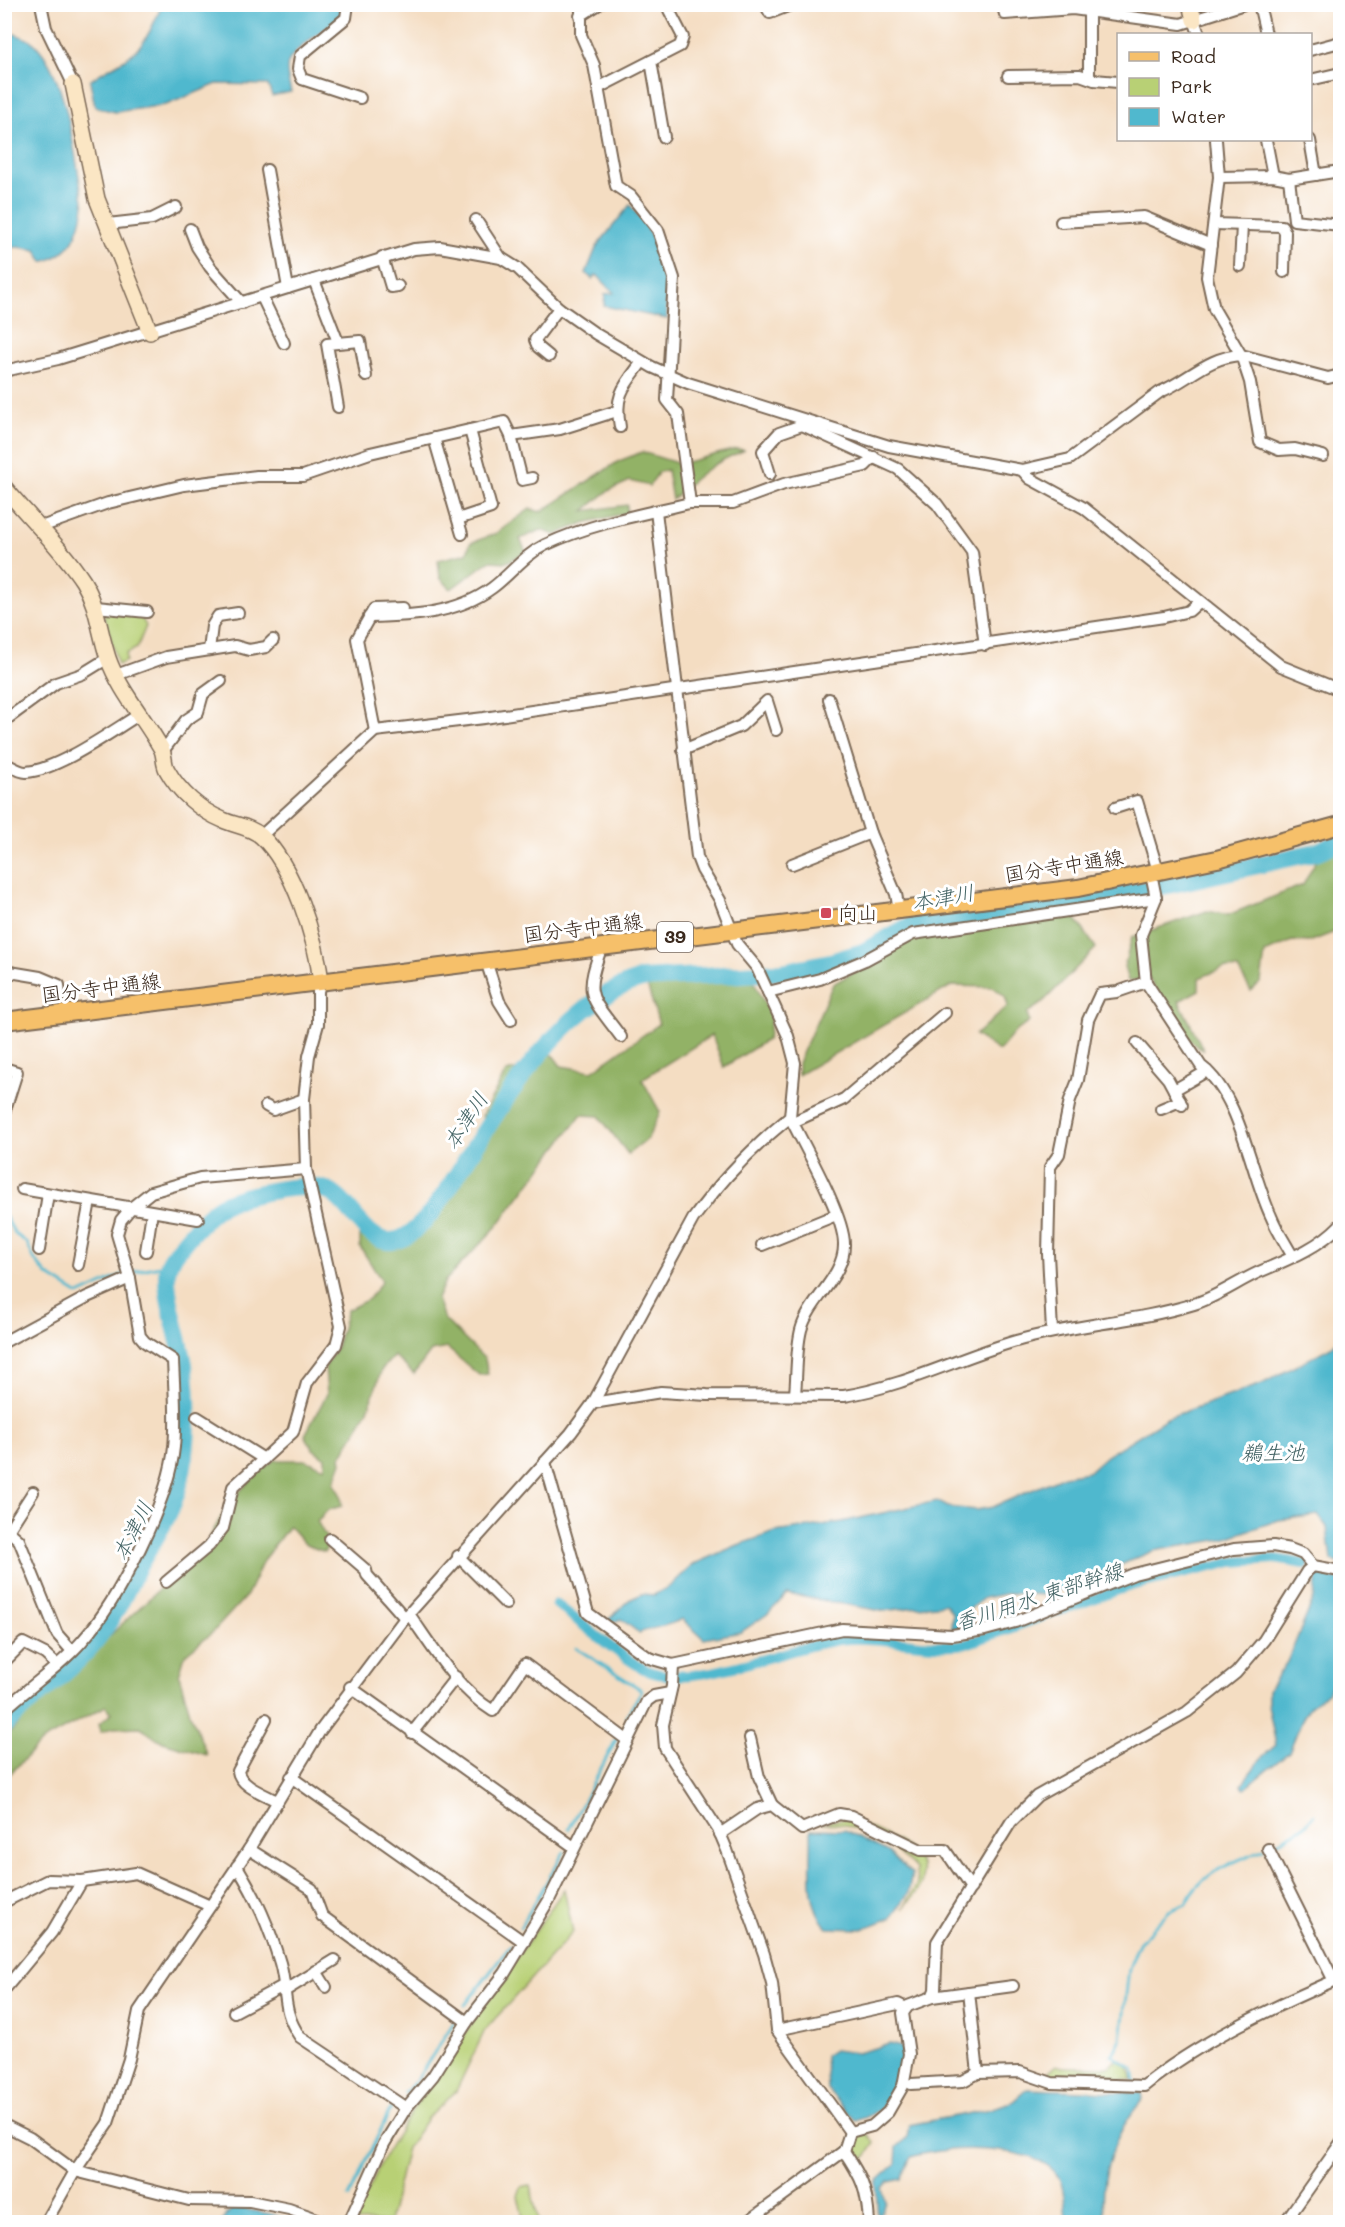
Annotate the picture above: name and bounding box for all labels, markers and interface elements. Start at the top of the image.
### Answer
legend [1117,33,1312,141]
text: Road [1171,44,1216,68]
text: Park [1171,74,1212,98]
text: Water [1171,104,1226,128]
street label: 国分寺中通線 [1003,843,1125,887]
water label: 本津川 [909,878,976,915]
place label: 向山 [838,899,878,925]
marker: 向山 [819,906,833,920]
street label: 国分寺中通線 [522,907,644,947]
road number: 39 [657,922,693,952]
street label: 国分寺中通線 [40,967,162,1007]
water label: 本津川 [436,1086,493,1154]
water label: 鵜生池 [1242,1438,1305,1465]
water label: 本津川 [105,1496,158,1565]
water label: 香川用水 東部幹線 [951,1555,1127,1635]

